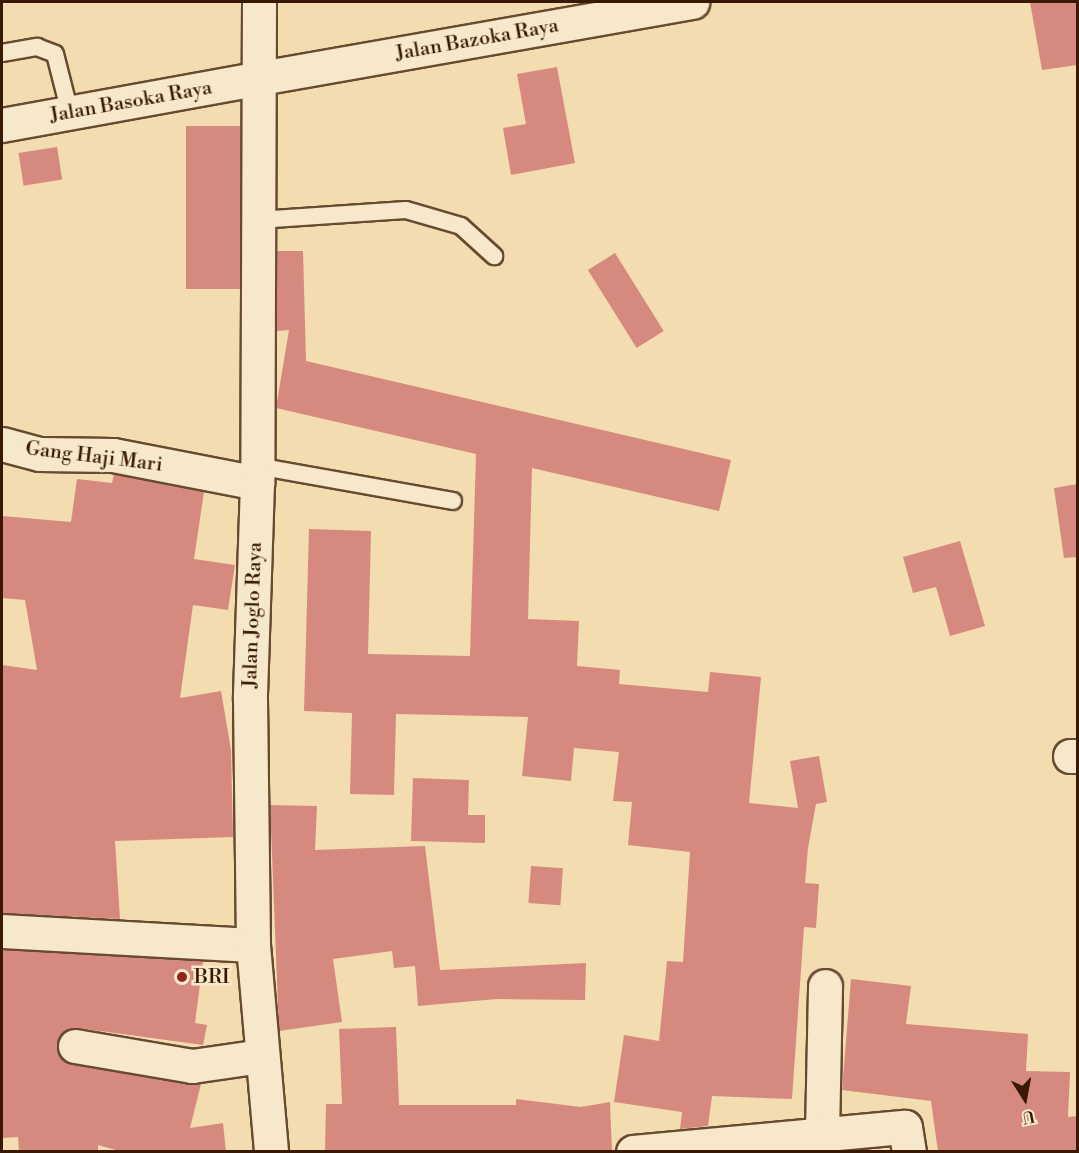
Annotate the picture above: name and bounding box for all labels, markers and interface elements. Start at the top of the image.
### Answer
street label: Jalan Bazoka Raya [394,14,560,66]
street label: Jalan Basoka Raya [48,76,214,128]
street label: Gang Haji Mari [24,437,164,477]
street label: Jalan Joglo Raya [238,542,268,688]
place label: BRI [194,965,229,989]
marker: BRI [175,970,189,984]
north arrow [995,1069,1055,1129]
text: U [1020,1106,1036,1128]

